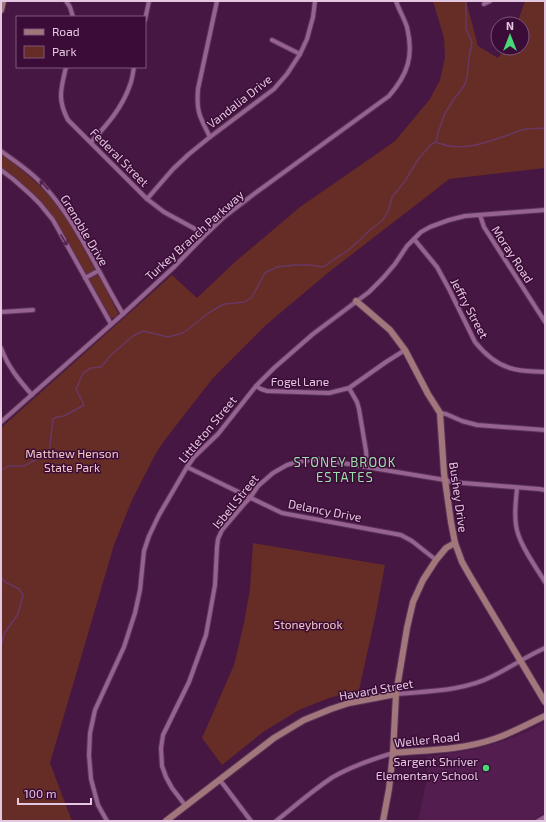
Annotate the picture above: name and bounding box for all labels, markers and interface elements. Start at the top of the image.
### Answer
legend [16,16,146,68]
north arrow [490,16,530,56]
text: N [506,19,514,32]
text: Road [52,24,80,38]
text: Park [52,44,77,58]
street label: Vandalia Drive [204,71,274,131]
street label: Federal Street [88,125,152,189]
one-way arrow [39,180,48,191]
street label: Turkey Branch Parkway [142,187,246,283]
street label: Grenoble Drive [58,192,112,268]
street label: Moray Road [489,223,537,285]
one-way arrow [60,234,68,246]
street label: Jeffry Street [448,276,492,341]
street label: Fogel Lane [271,374,329,388]
street label: Littleton Street [175,393,239,465]
park label: Matthew Henson State Park [25,446,119,474]
district label: STONEY BROOK ESTATES [294,454,396,485]
street label: Bushey Drive [447,461,471,533]
street label: Isbell Street [209,471,261,531]
street label: Delancy Drive [287,496,363,524]
park label: Stoneybrook [273,617,343,631]
street label: Havard Street [338,676,415,702]
street label: Weller Road [393,729,461,749]
place label: Sargent Shriver Elementary School [376,754,478,782]
marker: Sargent Shriver Elementary School [481,763,491,773]
scale bar [18,780,91,806]
text: 100 m [24,786,56,800]

